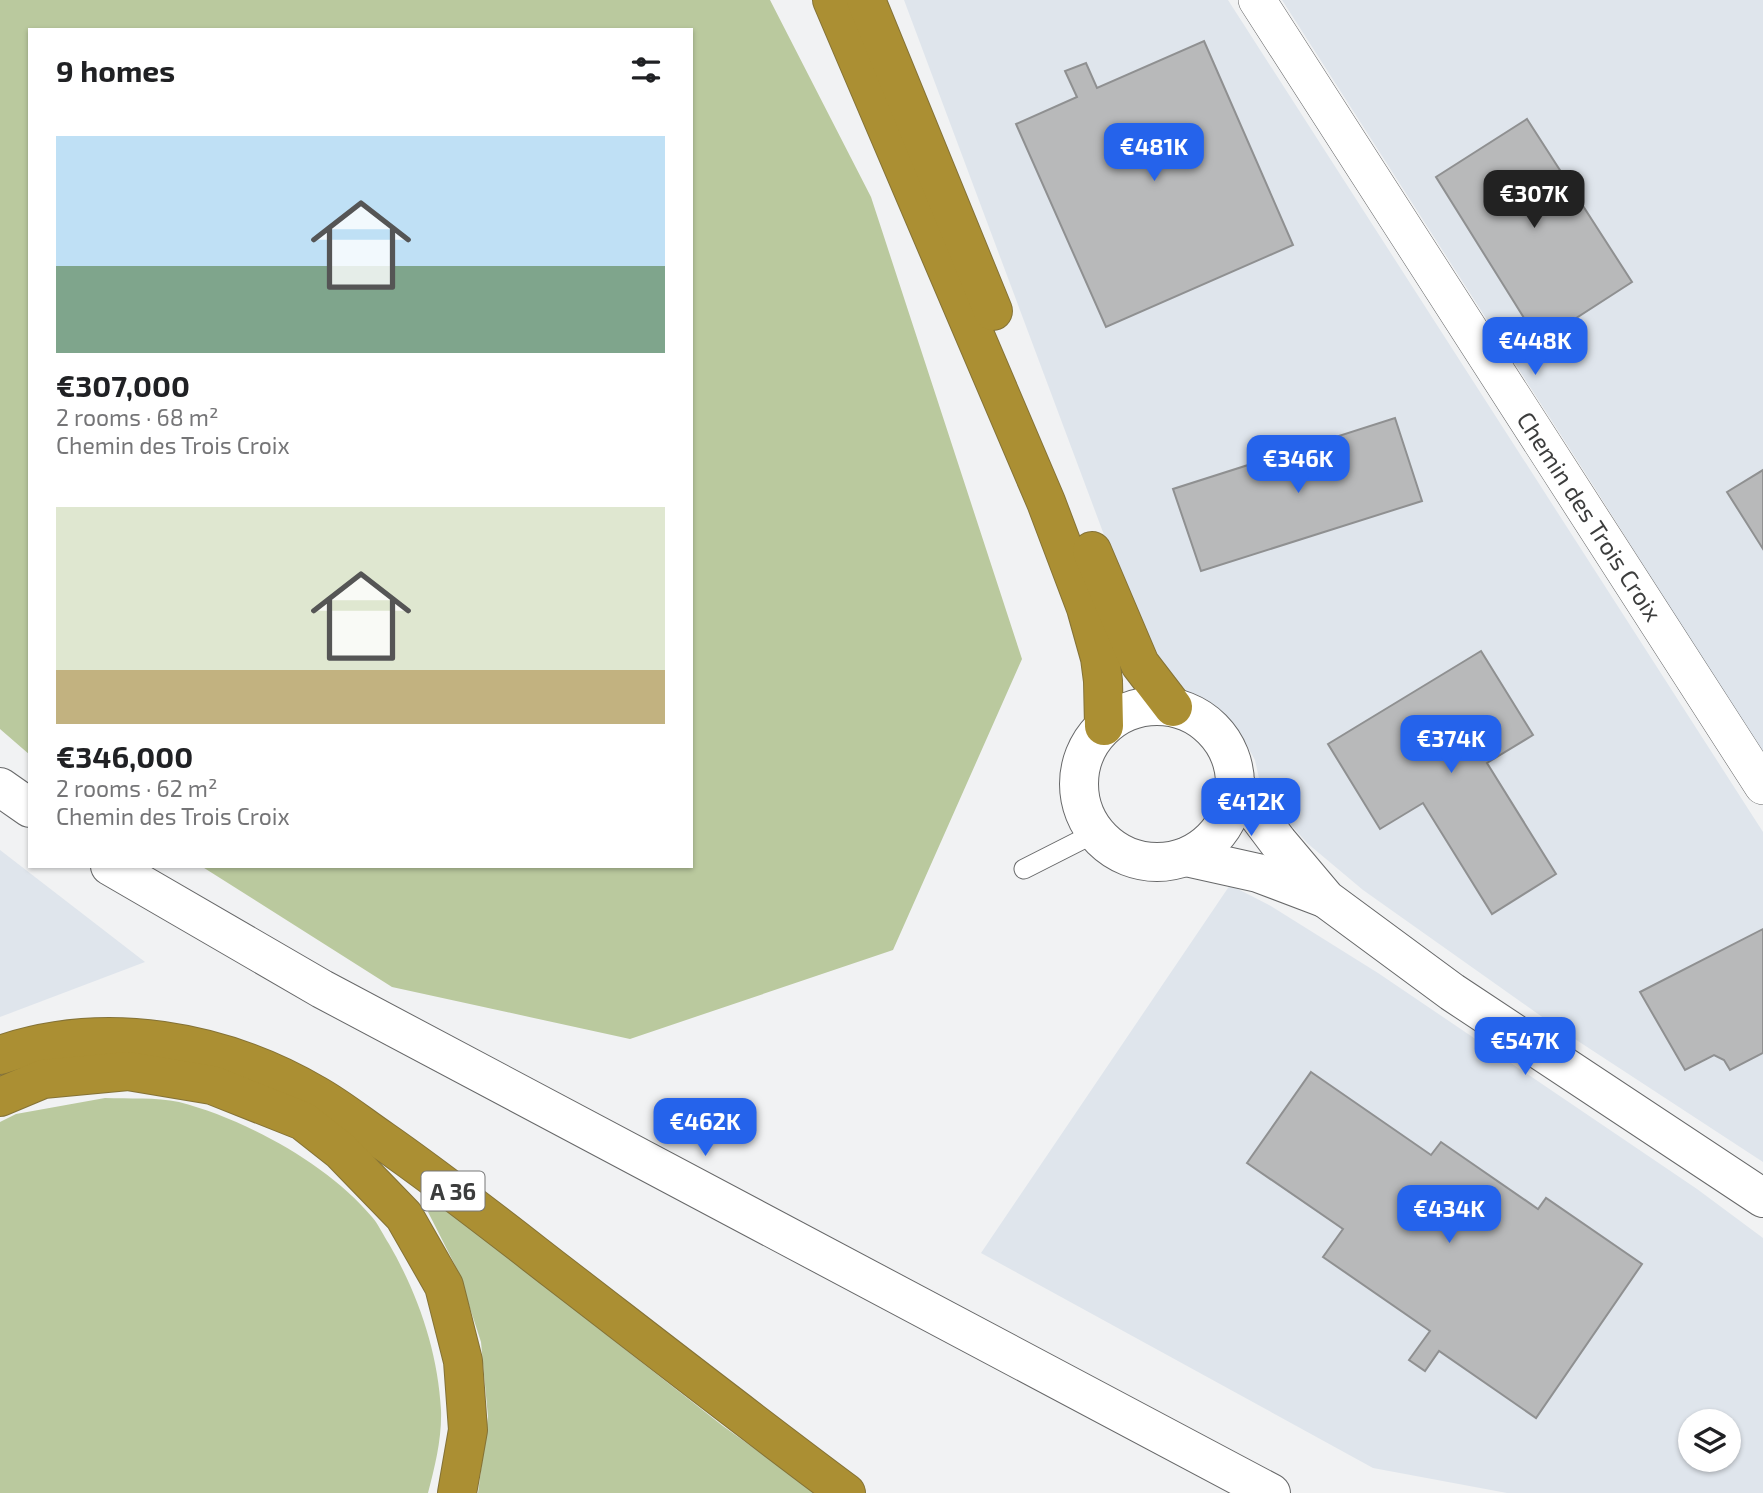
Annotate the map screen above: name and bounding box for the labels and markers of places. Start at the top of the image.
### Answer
pin: €481K [1105,124,1203,183]
pin: €307K [1485,170,1583,230]
pin: €448K [1486,318,1584,377]
pin: €346K [1249,435,1347,495]
pin: €374K [1402,716,1500,775]
pin: €412K [1202,778,1300,838]
pin: €547K [1476,1018,1574,1077]
pin: €462K [656,1098,754,1158]
pin: €434K [1400,1186,1498,1245]

